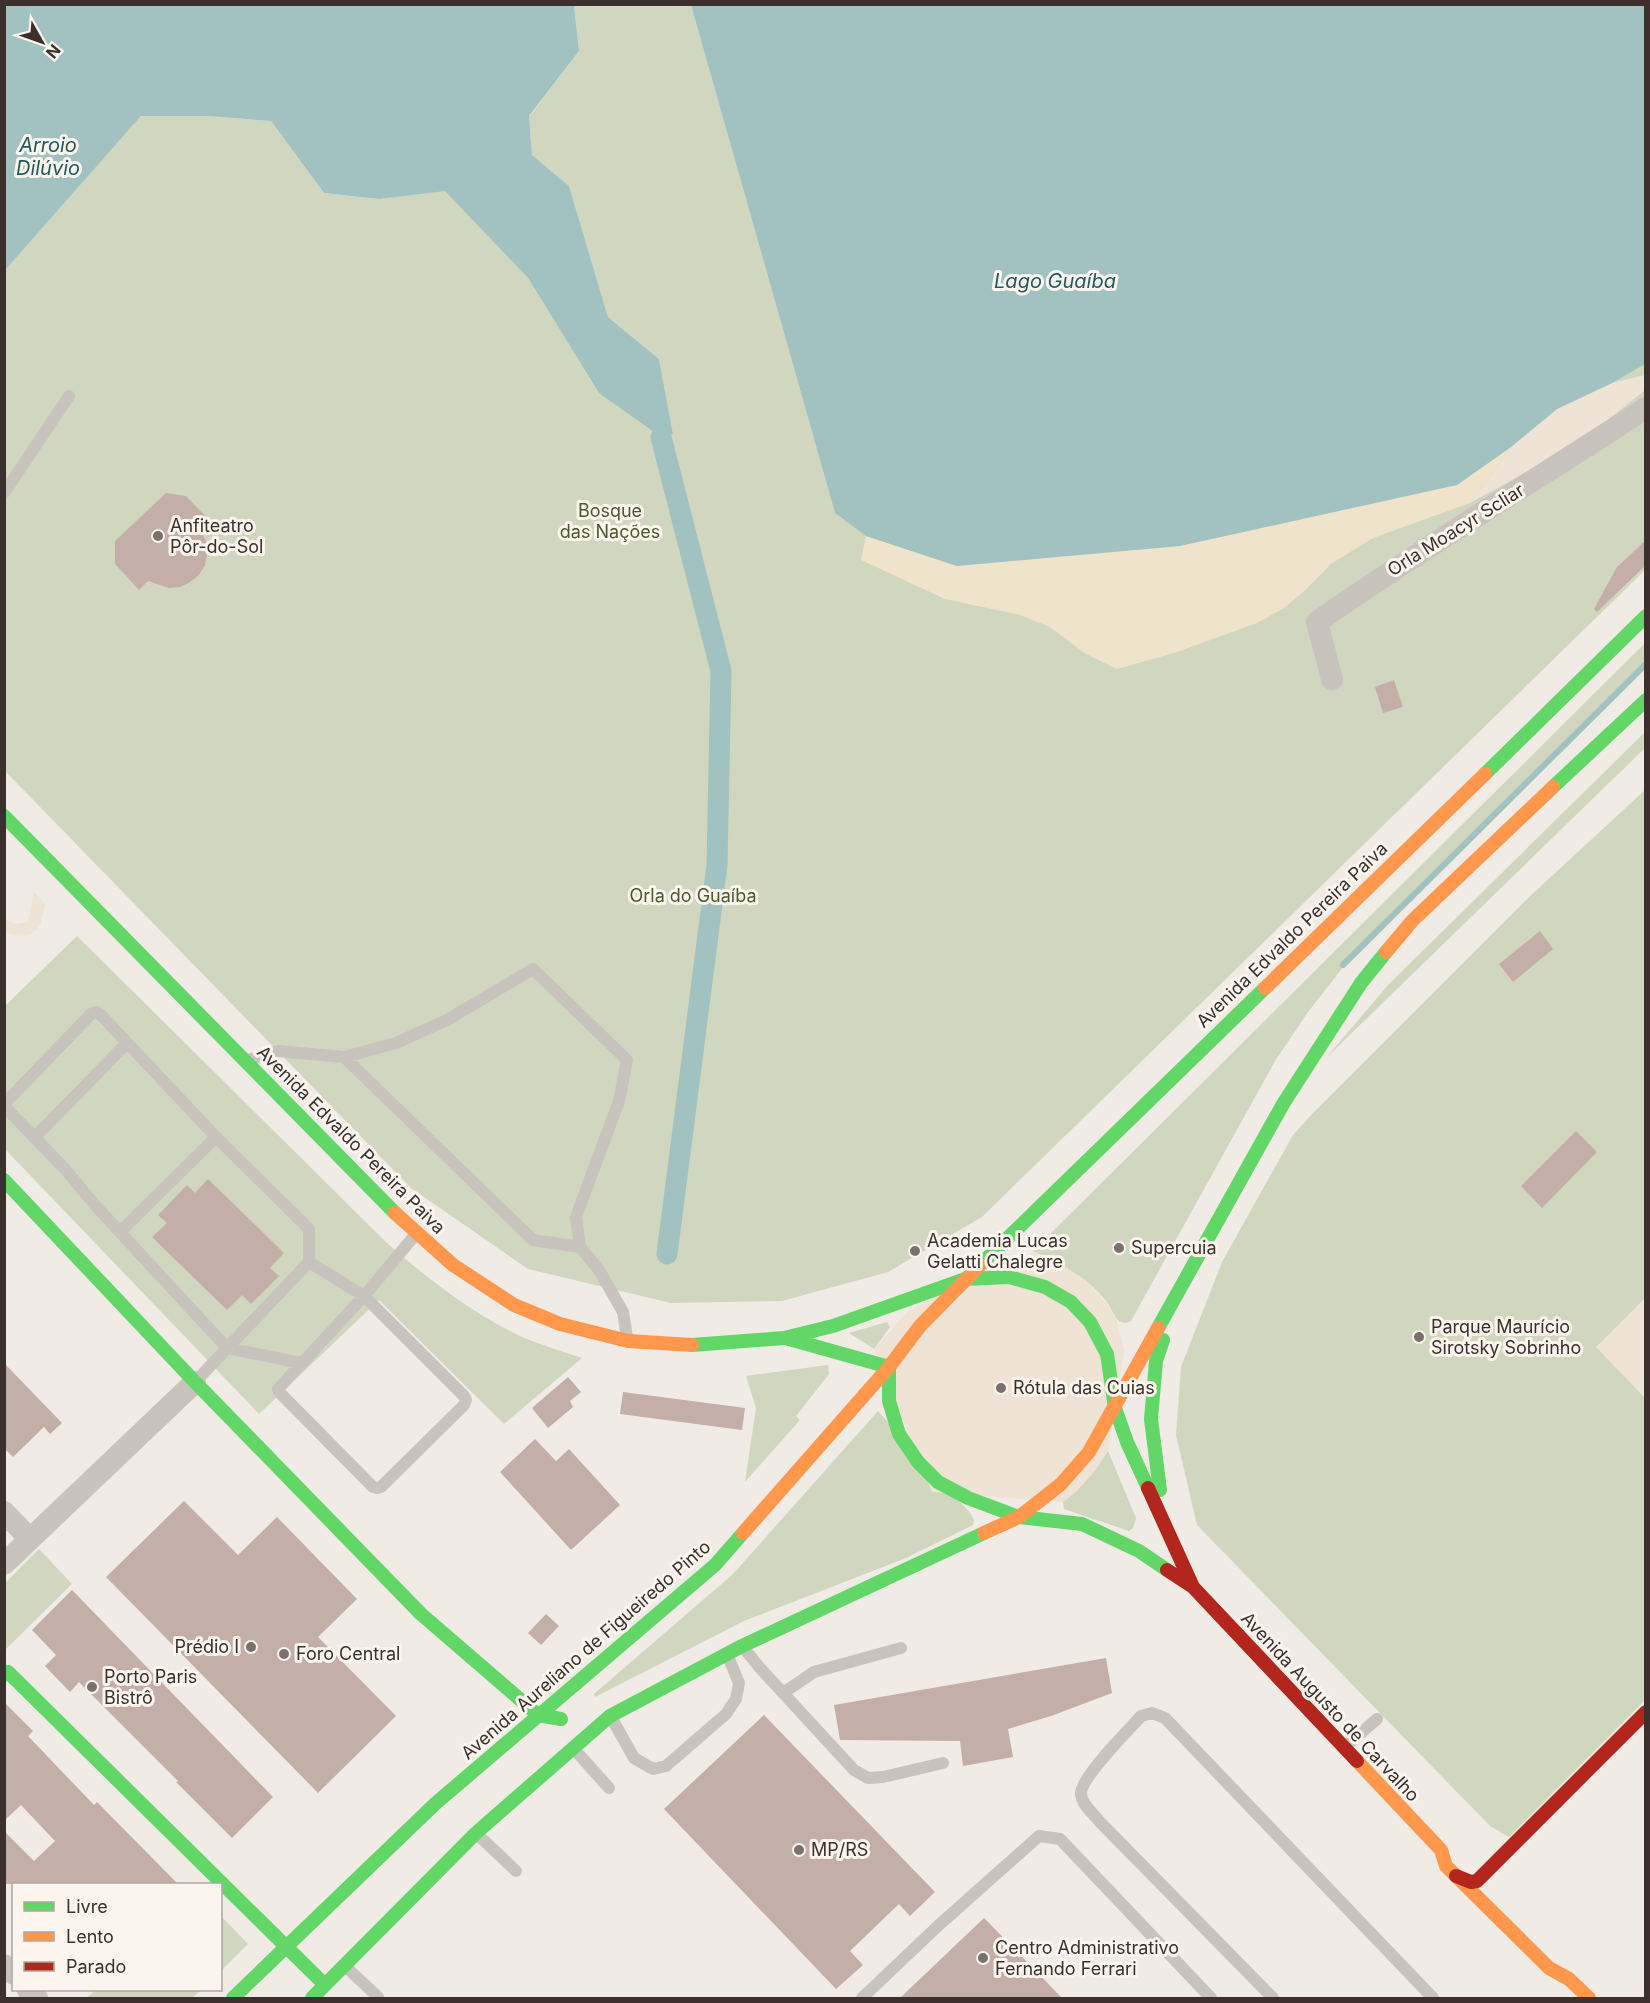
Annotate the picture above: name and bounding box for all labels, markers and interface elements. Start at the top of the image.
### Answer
north arrow [12,12,72,72]
text: N [42,41,65,63]
water label: Arroio Dilúvio [16,133,80,180]
water label: Lago Guaíba [994,269,1116,293]
street label: Orla Moacyr Scliar [1384,479,1528,580]
park label: Bosque das Nações [560,500,660,542]
place label: Anfiteatro Pôr-do-Sol [170,515,263,557]
marker: Anfiteatro Pôr-do-Sol [151,529,165,543]
street label: Avenida Edvaldo Pereira Paiva [1192,838,1391,1032]
park label: Orla do Guaíba [629,885,757,906]
street label: Avenida Edvaldo Pereira Paiva [253,1041,450,1238]
place label: Academia Lucas Gelatti Chalegre [927,1230,1068,1272]
place label: Supercuia [1131,1237,1217,1258]
marker: Supercuia [1112,1241,1126,1255]
marker: Academia Lucas Gelatti Chalegre [908,1244,922,1258]
place label: Parque Maurício Sirotsky Sobrinho [1431,1316,1581,1358]
marker: Parque Maurício Sirotsky Sobrinho [1412,1330,1426,1344]
place label: Rótula das Cuias [1013,1377,1155,1398]
marker: Rótula das Cuias [994,1381,1008,1395]
street label: Avenida Aureliano de Figueiredo Pinto [457,1536,714,1763]
street label: Avenida Augusto de Carvalho [1237,1608,1424,1806]
place label: Prédio I [174,1636,239,1657]
marker: Prédio I [244,1640,258,1654]
place label: Foro Central [296,1643,400,1664]
marker: Foro Central [277,1647,291,1661]
place label: Porto Paris Bistrô [104,1666,197,1708]
marker: Porto Paris Bistrô [85,1680,99,1694]
place label: MP/RS [811,1839,868,1860]
marker: MP/RS [792,1843,806,1857]
legend [12,1883,222,1991]
text: Livre [66,1896,108,1917]
text: Lento [66,1926,114,1947]
place label: Centro Administrativo Fernando Ferrari [995,1937,1179,1979]
marker: Centro Administrativo Fernando Ferrari [976,1951,990,1965]
text: Parado [66,1956,126,1977]

